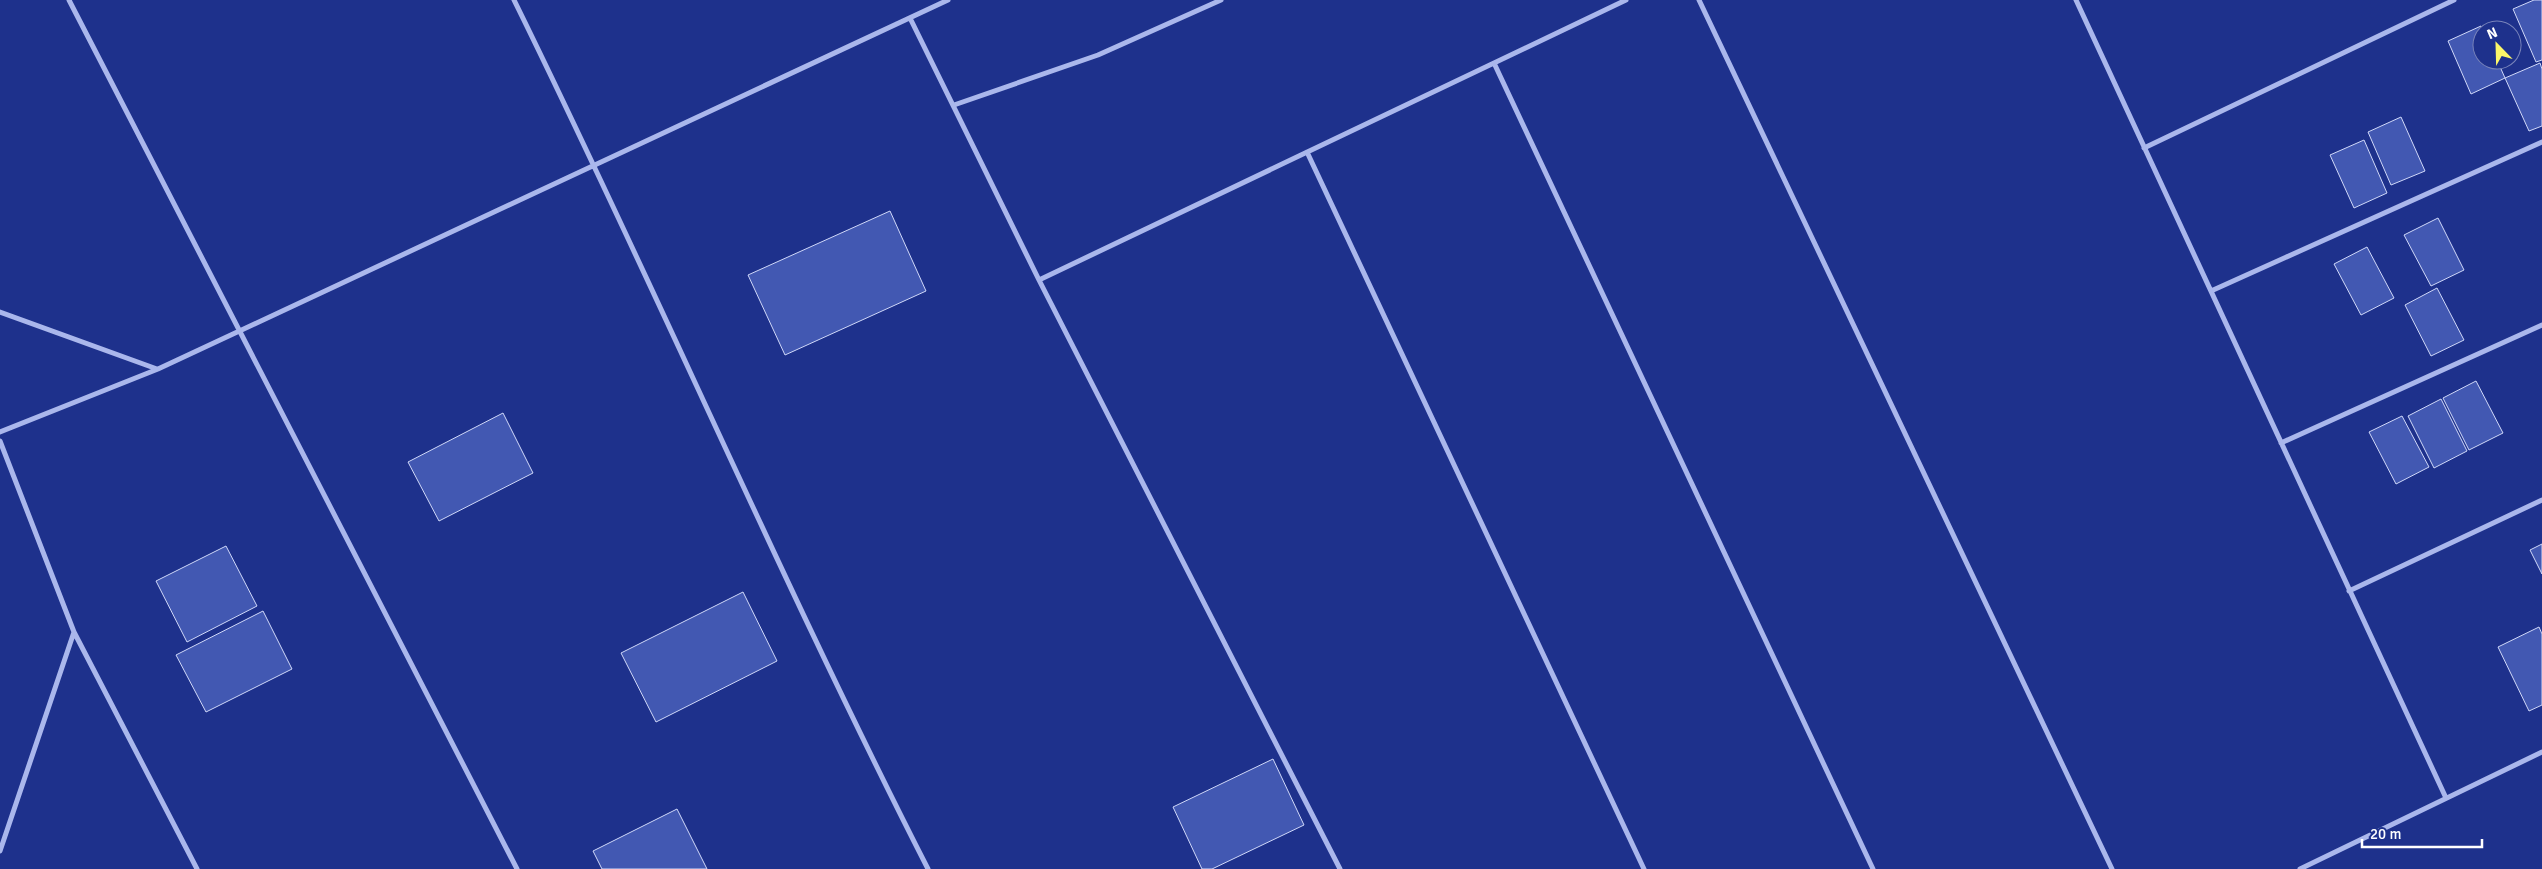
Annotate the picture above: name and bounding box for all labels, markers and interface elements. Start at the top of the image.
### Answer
north arrow [2472,20,2522,70]
text: N [2484,24,2500,43]
scale bar [2362,816,2482,848]
text: 20 m [2370,825,2401,843]

